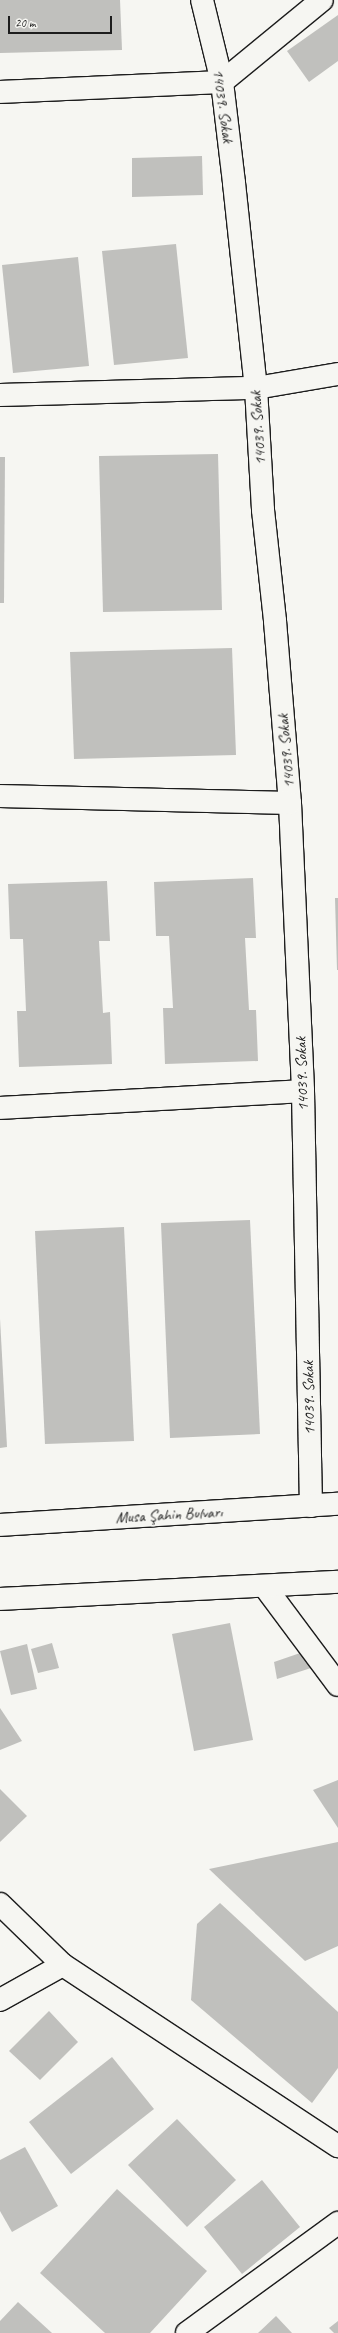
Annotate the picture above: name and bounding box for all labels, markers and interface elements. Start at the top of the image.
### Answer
scale bar [10,8,114,34]
text: 20 m [15,15,35,31]
street label: 14039. Sokak [208,68,238,144]
street label: 14039. Sokak [246,390,270,466]
street label: 14039. Sokak [273,713,299,789]
street label: 14039. Sokak [291,1036,313,1112]
street label: 14039. Sokak [299,1361,319,1435]
street label: Musa Şahin Bulvarı [115,1503,223,1527]

